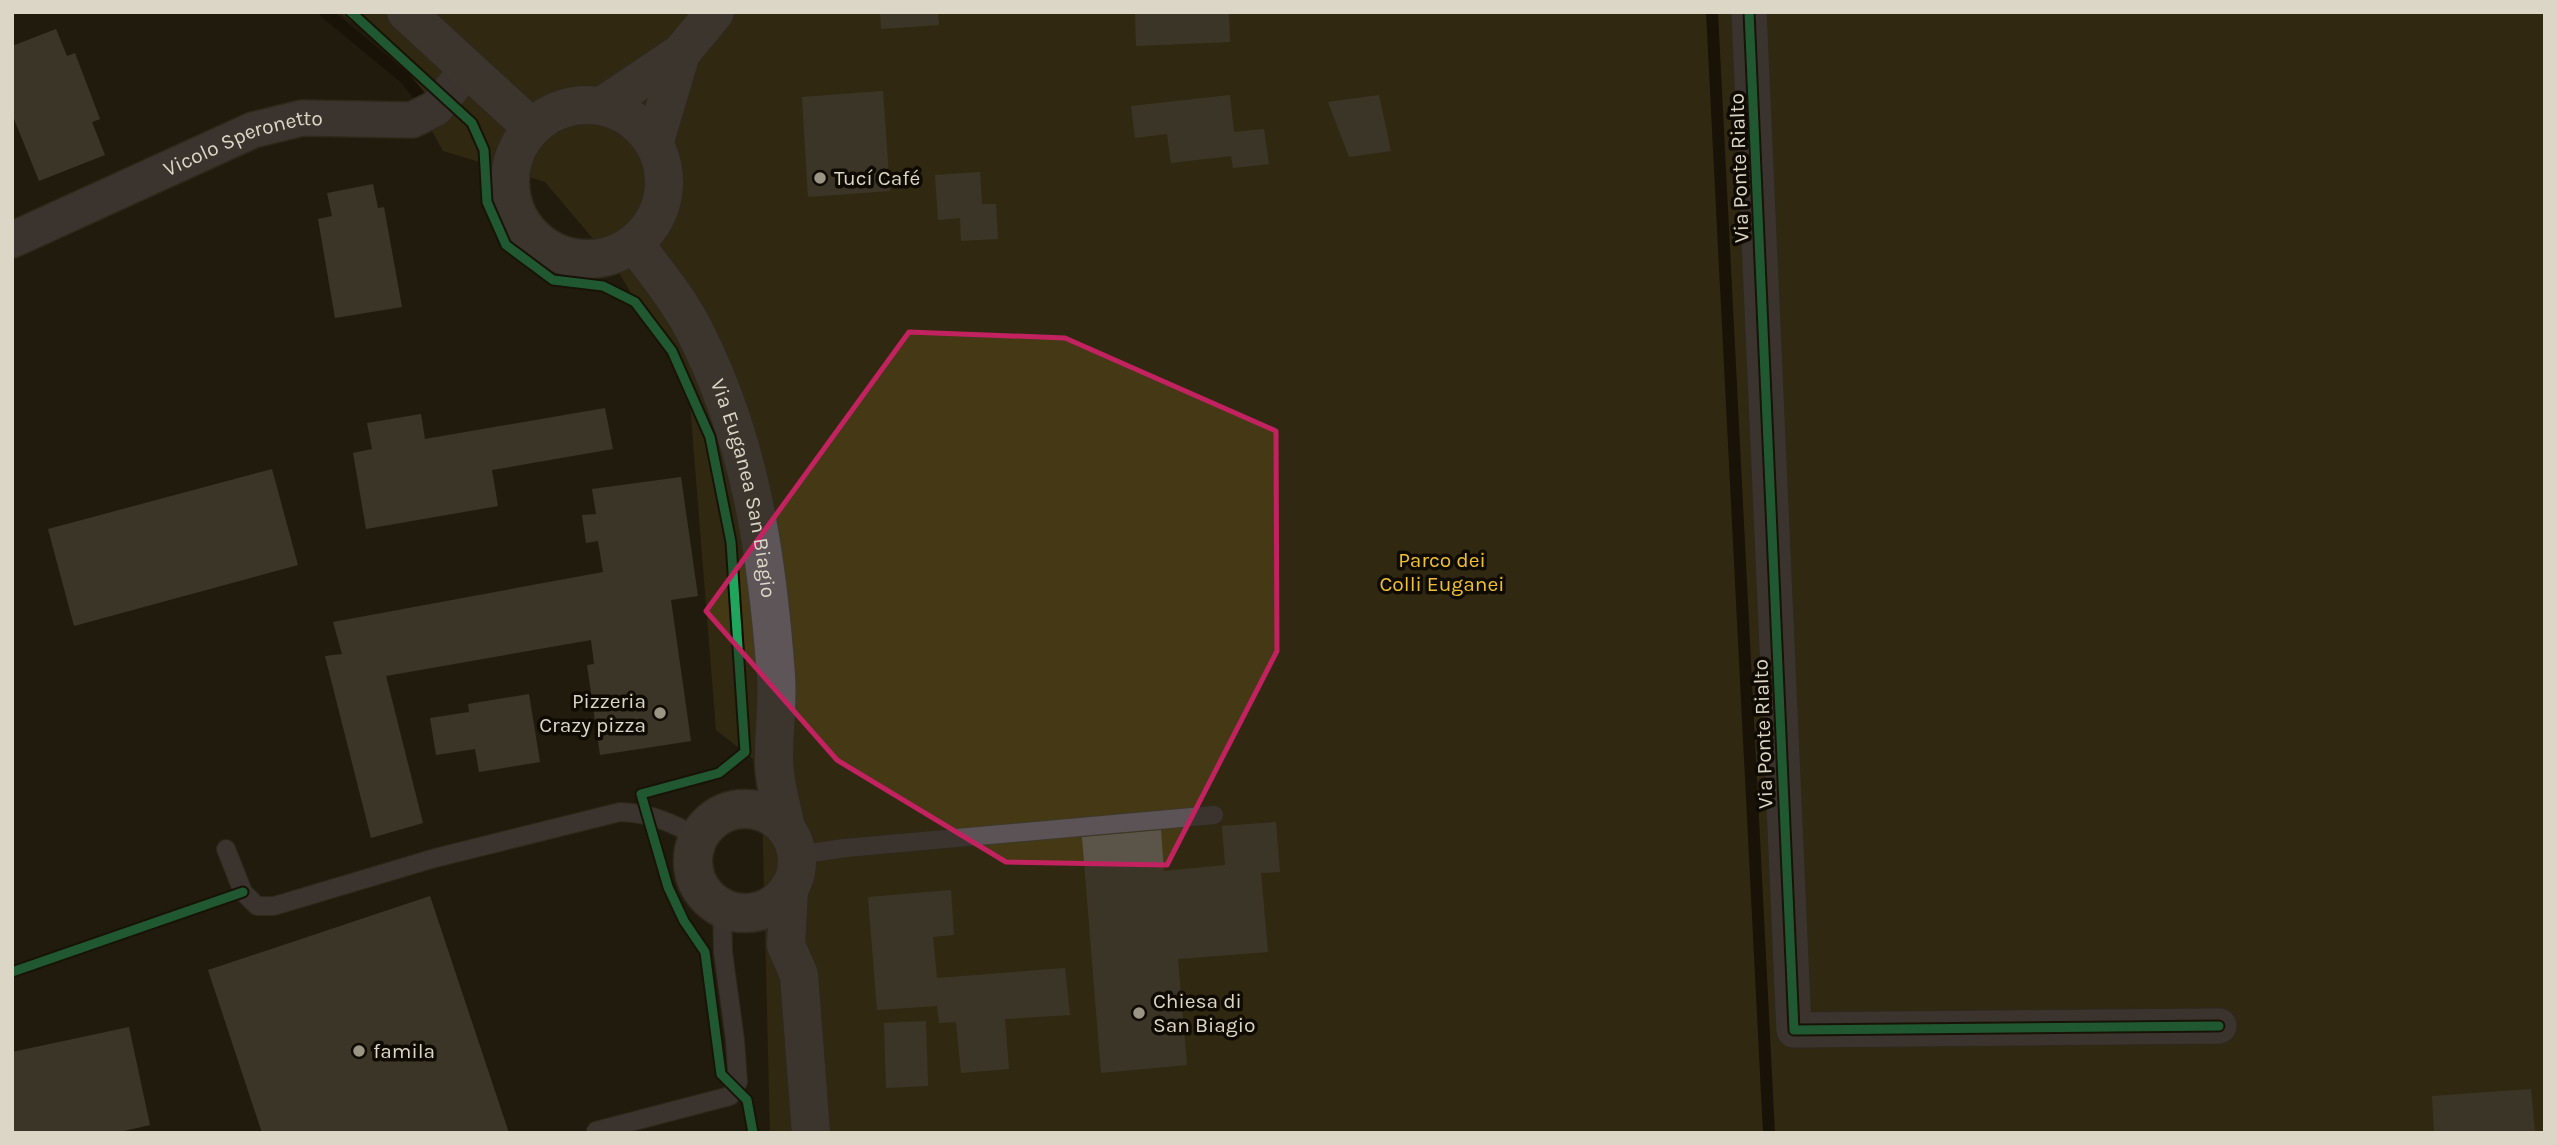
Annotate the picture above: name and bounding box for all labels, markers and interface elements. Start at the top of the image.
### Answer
street label: Via Ponte Rialto [1724,93,1754,243]
street label: Vicolo Speronetto [160,106,323,181]
place label: Tucí Café [834,166,920,190]
marker: Tucí Café [812,170,828,186]
street label: Via Euganea San Biagio [706,375,781,599]
park label: Parco dei Colli Euganei [1379,548,1505,596]
street label: Via Ponte Rialto [1748,659,1778,809]
place label: Pizzeria Crazy pizza [539,689,646,737]
marker: Pizzeria Crazy pizza [652,705,668,721]
place label: Chiesa di San Biagio [1153,989,1255,1037]
marker: Chiesa di San Biagio [1131,1005,1147,1021]
place label: famila [373,1039,435,1063]
marker: famila [351,1043,367,1059]

